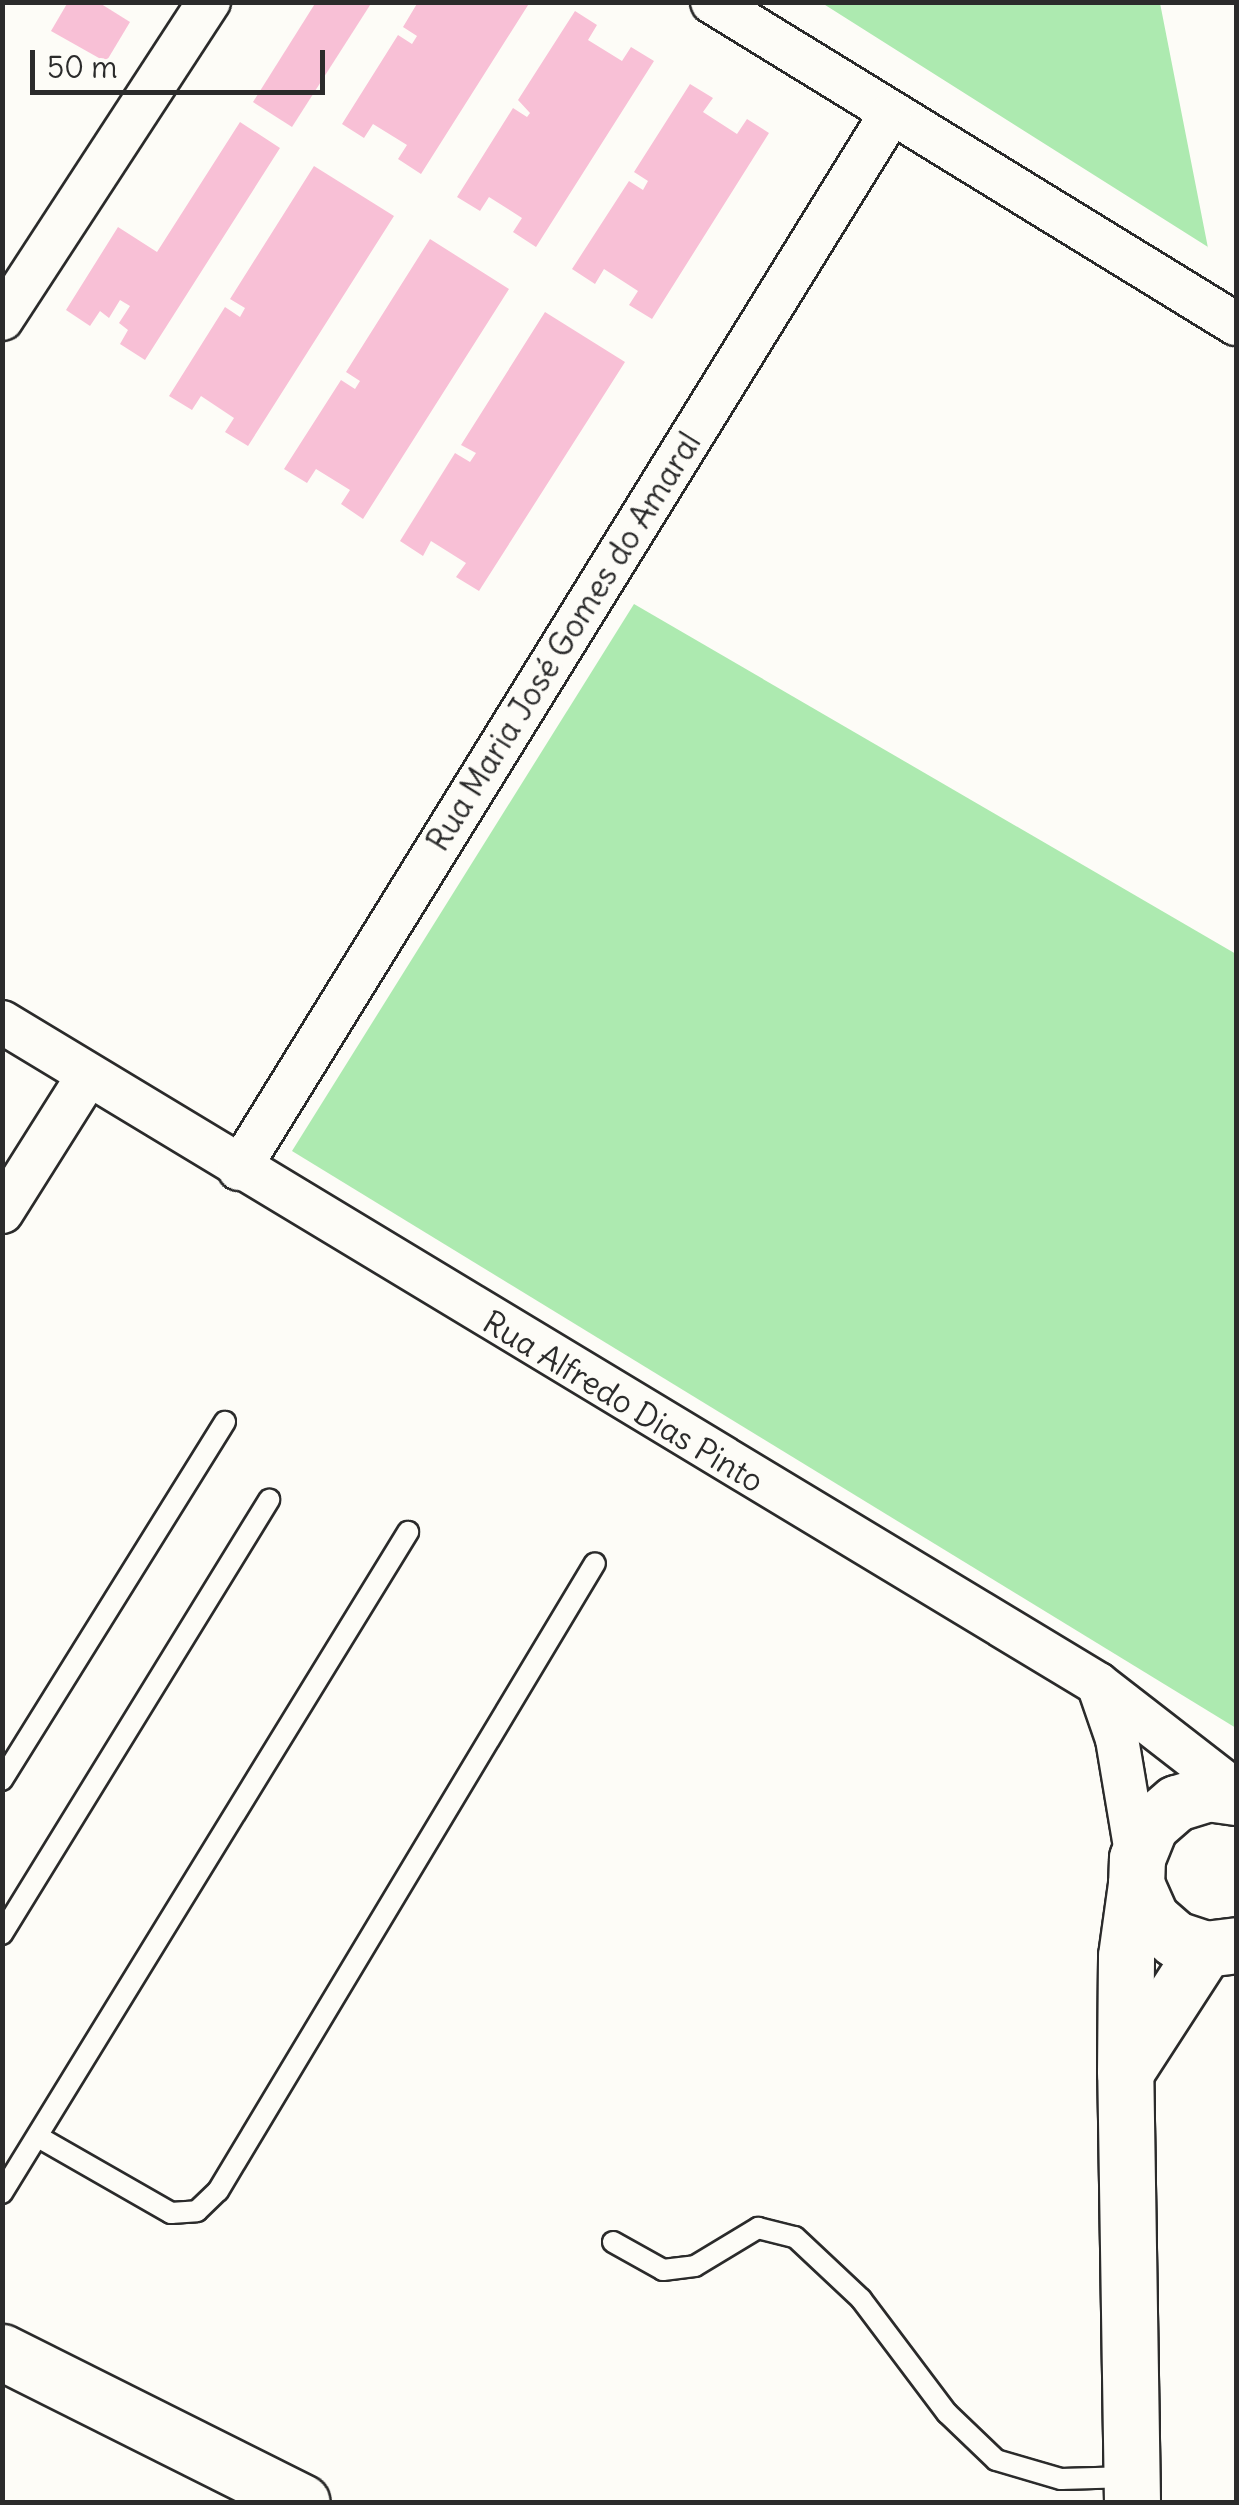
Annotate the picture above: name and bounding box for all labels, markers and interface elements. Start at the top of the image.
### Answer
scale bar [35,30,330,92]
text: 50 m [47,48,117,86]
street label: Rua Maria José Gomes do Amaral [419,426,709,858]
street label: Rua Alfredo Dias Pinto [476,1303,770,1501]

